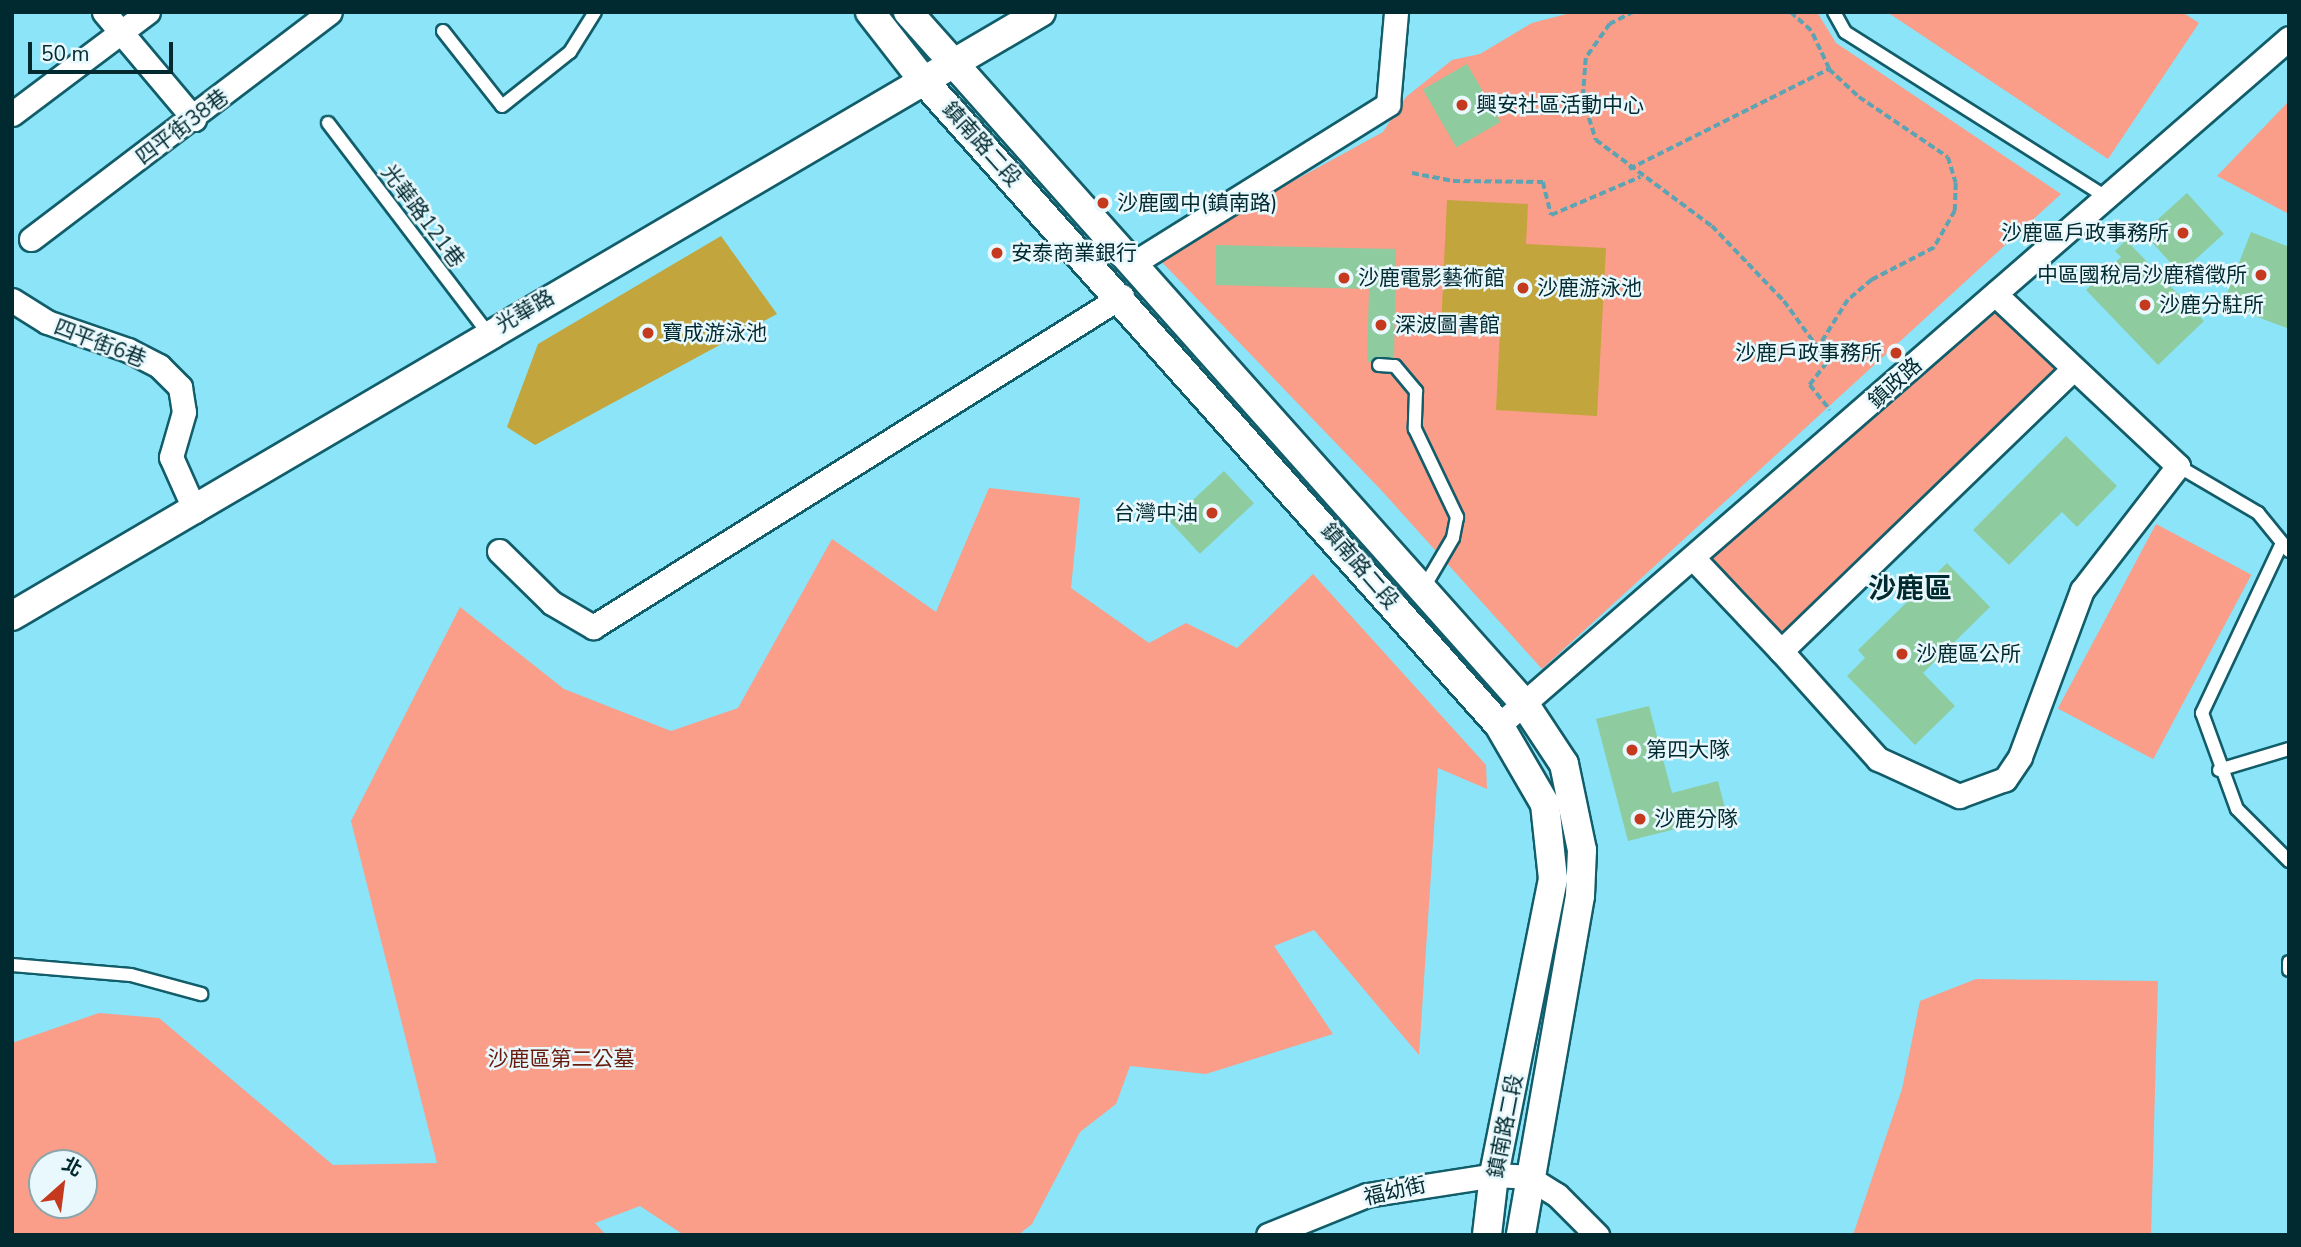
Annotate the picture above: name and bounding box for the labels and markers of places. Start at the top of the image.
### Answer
place label: 興安社區活動中心 [1476,92,1644,118]
marker: 興安社區活動中心 [1454,97,1470,113]
place label: 沙鹿國中(鎮南路) [1117,190,1277,216]
marker: 沙鹿國中(鎮南路) [1095,195,1111,211]
place label: 沙鹿區戶政事務所 [2001,220,2169,246]
marker: 沙鹿區戶政事務所 [2175,225,2191,241]
place label: 安泰商業銀行 [1011,240,1137,266]
marker: 安泰商業銀行 [989,245,1005,261]
place label: 中區國稅局沙鹿稽徵所 [2037,262,2247,288]
place label: 沙鹿電影藝術館 [1358,265,1505,291]
marker: 中區國稅局沙鹿稽徵所 [2253,267,2269,283]
marker: 沙鹿電影藝術館 [1336,270,1352,286]
place label: 沙鹿游泳池 [1537,275,1642,301]
marker: 沙鹿游泳池 [1515,280,1531,296]
place label: 沙鹿分駐所 [2159,292,2264,318]
marker: 沙鹿分駐所 [2137,297,2153,313]
place label: 深波圖書館 [1395,312,1500,338]
marker: 深波圖書館 [1373,317,1389,333]
place label: 寶成游泳池 [662,320,767,346]
marker: 寶成游泳池 [640,325,656,341]
place label: 沙鹿戶政事務所 [1735,340,1882,366]
marker: 沙鹿戶政事務所 [1888,345,1904,361]
place label: 台灣中油 [1114,500,1198,526]
marker: 台灣中油 [1204,505,1220,521]
place label: 沙鹿區公所 [1916,641,2021,667]
marker: 沙鹿區公所 [1894,646,1910,662]
place label: 第四大隊 [1646,737,1730,763]
marker: 第四大隊 [1624,742,1640,758]
place label: 沙鹿分隊 [1654,806,1738,832]
marker: 沙鹿分隊 [1632,811,1648,827]

